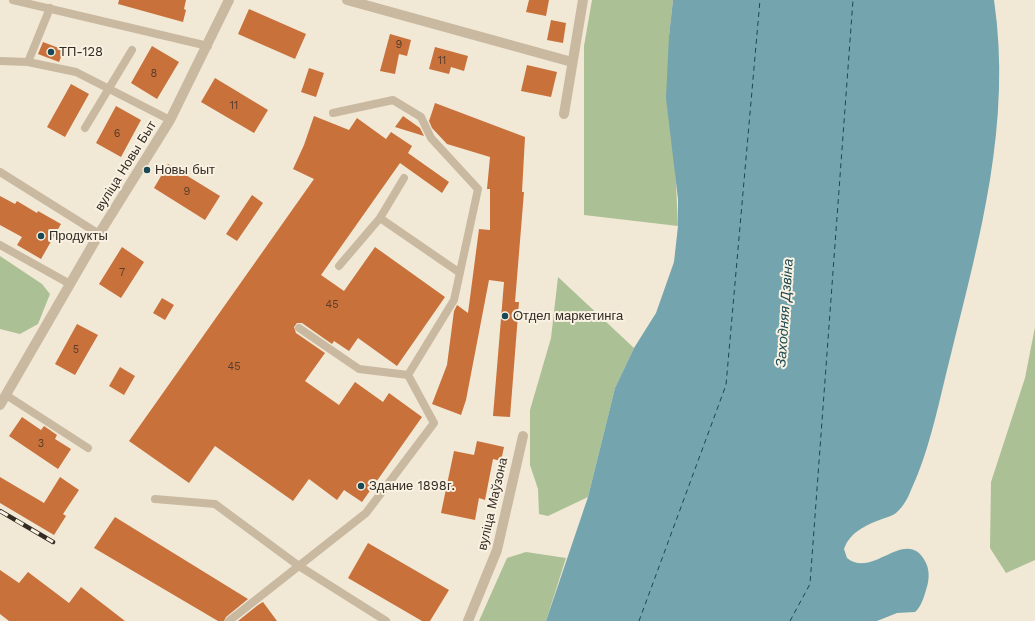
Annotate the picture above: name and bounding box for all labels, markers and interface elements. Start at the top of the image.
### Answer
house number: 9 [396,38,402,52]
place label: ТП-128 [59,44,103,60]
marker: ТП-128 [46,47,56,57]
house number: 11 [438,54,446,68]
house number: 8 [151,67,157,81]
house number: 11 [230,99,238,113]
street label: вуліца Новы Быт [92,118,160,214]
house number: 6 [114,127,120,141]
place label: Новы быт [155,162,215,178]
marker: Новы быт [142,165,152,175]
house number: 9 [184,185,190,199]
place label: Продукты [49,228,108,244]
marker: Продукты [36,231,46,241]
water label: Заходняя Дзвіна [773,258,797,368]
house number: 7 [119,266,125,280]
house number: 45 [325,298,339,312]
place label: Отдел маркетинга [513,308,623,324]
marker: Отдел маркетинга [500,311,510,321]
house number: 5 [73,343,79,357]
house number: 45 [227,360,241,374]
house number: 3 [38,437,44,451]
street label: вуліца Маўзона [475,456,511,552]
place label: Здание 1898г. [369,478,455,494]
marker: Здание 1898г. [356,481,366,491]

